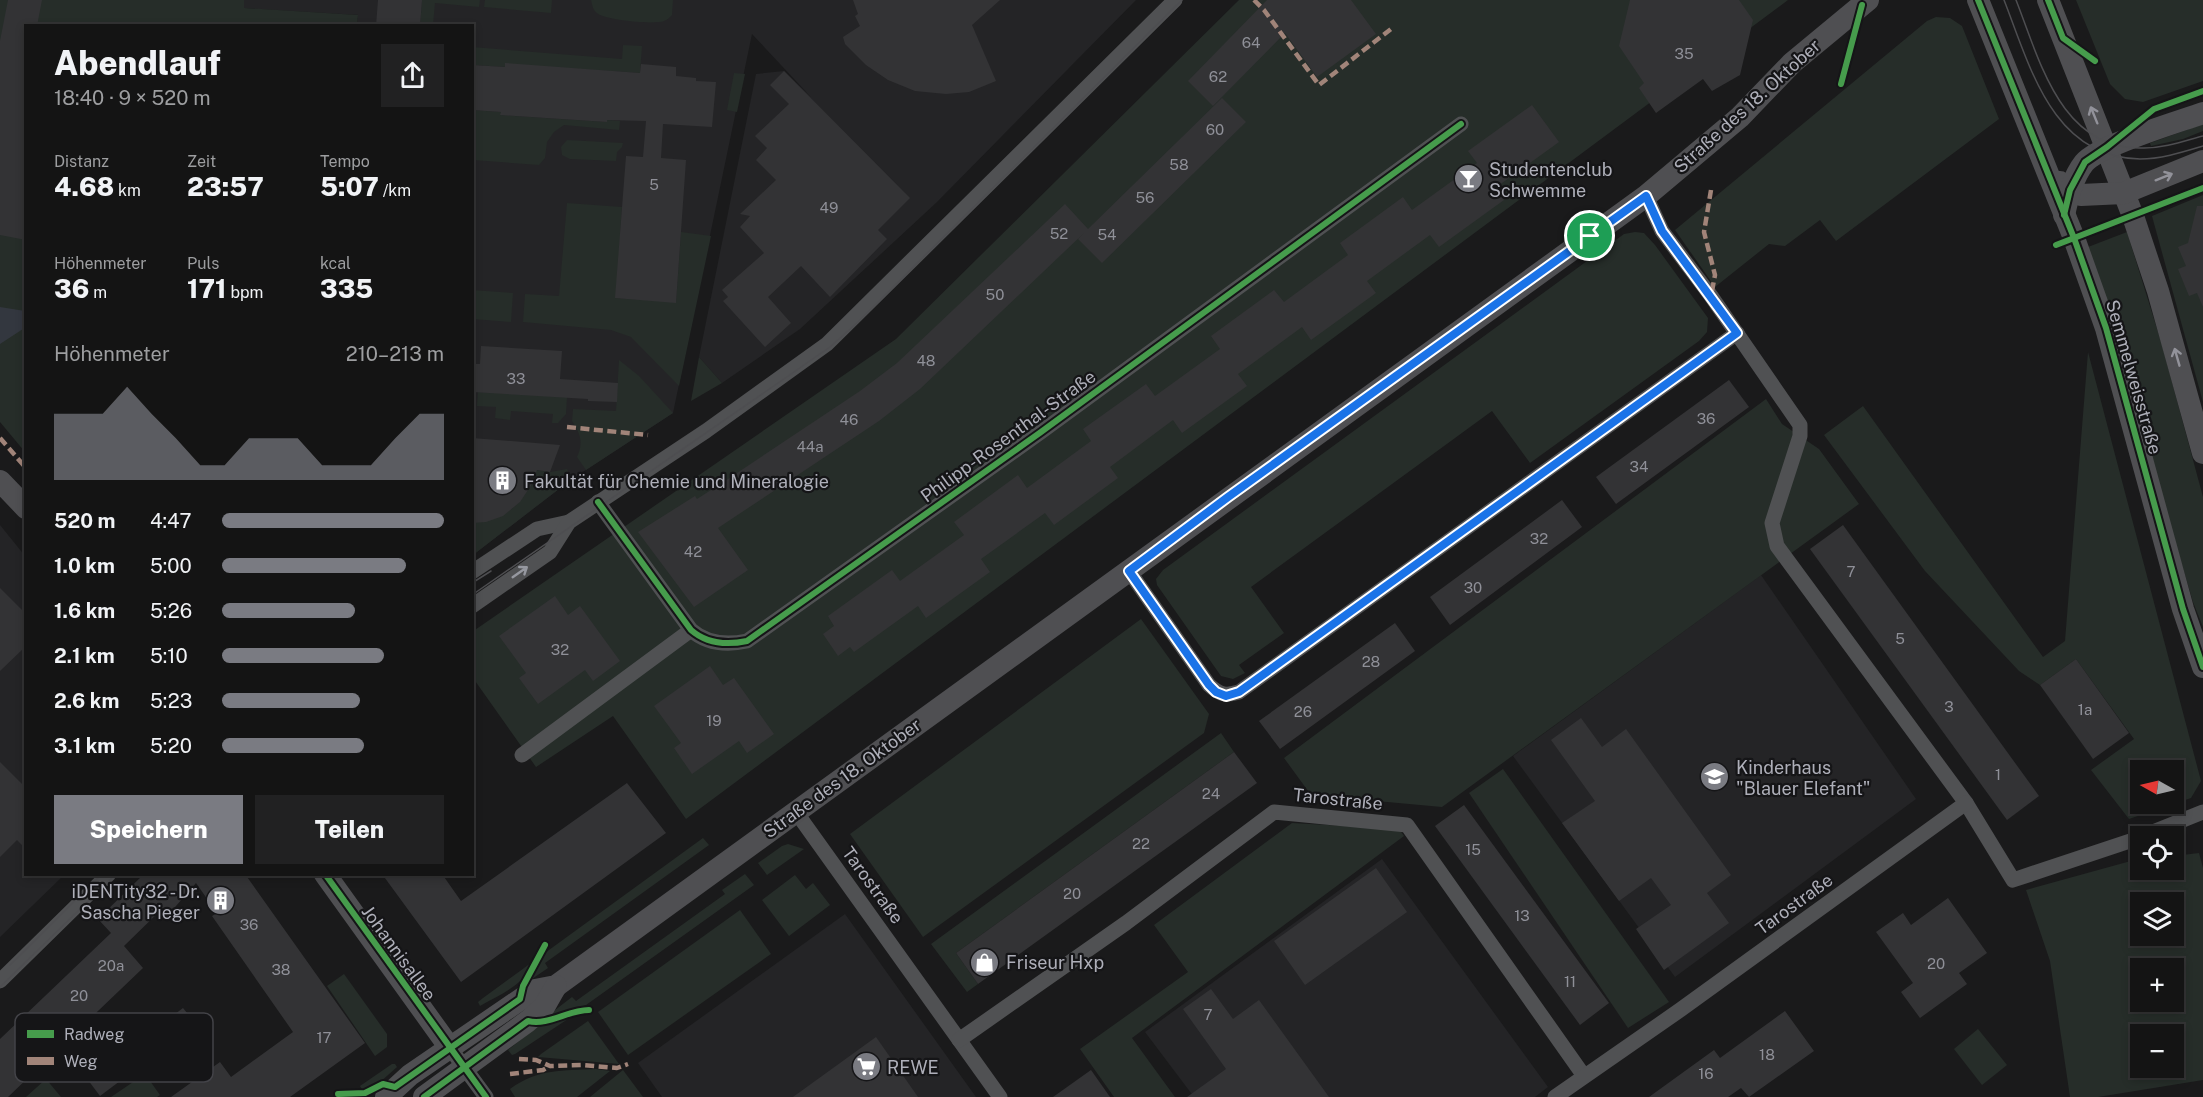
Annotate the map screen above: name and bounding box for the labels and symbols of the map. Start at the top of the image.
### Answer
house number: 64 [1242,34,1260,51]
street label: Straße des 18. Oktober [1670,35,1824,177]
house number: 35 [1674,45,1694,62]
house number: 62 [1209,68,1227,85]
one-way arrow [2088,107,2099,125]
house number: 60 [1206,121,1224,138]
house number: 58 [1169,156,1189,173]
place label: Studentenclub Schwemme [1489,159,1612,201]
bar icon: Studentenclub Schwemme [1452,163,1484,195]
one-way arrow [2154,171,2172,182]
house number: 5 [649,176,659,193]
house number: 56 [1136,189,1154,206]
house number: 49 [820,199,838,216]
pin [1564,210,1615,261]
house number: 52 [1050,225,1068,242]
house number: 54 [1097,226,1117,243]
house number: 50 [986,286,1004,303]
street label: Semmelweisstraße [2102,297,2166,457]
one-way arrow [2170,348,2182,367]
house number: 48 [916,352,936,369]
street label: Philipp-Rosenthal-Straße [916,365,1100,507]
house number: 33 [507,370,525,387]
house number: 36 [1697,410,1715,427]
house number: 46 [840,411,858,428]
house number: 44a [796,438,824,455]
house number: 34 [1630,458,1648,475]
building icon: Fakultät für Chemie und Mineralogie [487,465,519,497]
place label: Fakultät für Chemie und Mineralogie [524,471,829,492]
house number: 32 [1530,530,1548,547]
house number: 42 [684,543,702,560]
house number: 7 [1846,563,1856,580]
one-way arrow [512,566,528,578]
house number: 30 [1464,579,1482,596]
house number: 5 [1895,630,1905,647]
house number: 32 [551,641,569,658]
house number: 28 [1362,653,1380,670]
house number: 3 [1944,698,1954,715]
house number: 1a [2078,701,2092,718]
house number: 26 [1294,703,1312,720]
house number: 19 [706,712,722,729]
street label: Straße des 18. Oktober [759,714,925,842]
place label: Kinderhaus "Blauer Elefant" [1736,757,1870,799]
north arrow [2130,760,2184,814]
school or university icon: Kinderhaus "Blauer Elefant" [1699,761,1731,793]
house number: 1 [1995,766,2001,783]
street label: Tarostraße [1292,784,1384,814]
house number: 24 [1202,785,1220,802]
house number: 22 [1132,835,1150,852]
house number: 15 [1465,841,1481,858]
street label: Tarostraße [838,842,908,928]
street label: Tarostraße [1751,869,1837,939]
place label: iDENTity32 - Dr. Sascha Pieger [72,881,200,923]
building icon: iDENTity32 - Dr. Sascha Pieger [205,885,237,917]
house number: 20 [1063,885,1081,902]
street label: Johannisallee [357,901,441,1005]
house number: 13 [1514,907,1530,924]
house number: 36 [240,916,258,933]
shop icon: Friseur Hxp [969,946,1001,978]
place label: Friseur Hxp [1006,952,1104,973]
house number: 20 [1927,955,1945,972]
house number: 20a [98,957,124,974]
house number: 38 [271,961,291,978]
house number: 11 [1564,973,1576,990]
house number: 20 [70,987,88,1004]
house number: 7 [1203,1006,1213,1023]
legend [15,1013,213,1082]
text: Radweg [64,1025,124,1044]
house number: 17 [316,1029,332,1046]
house number: 18 [1759,1046,1775,1063]
supermarket icon: REWE [850,1051,882,1083]
text: Weg [64,1052,98,1071]
place label: REWE [887,1057,939,1078]
house number: 16 [1698,1065,1714,1082]

